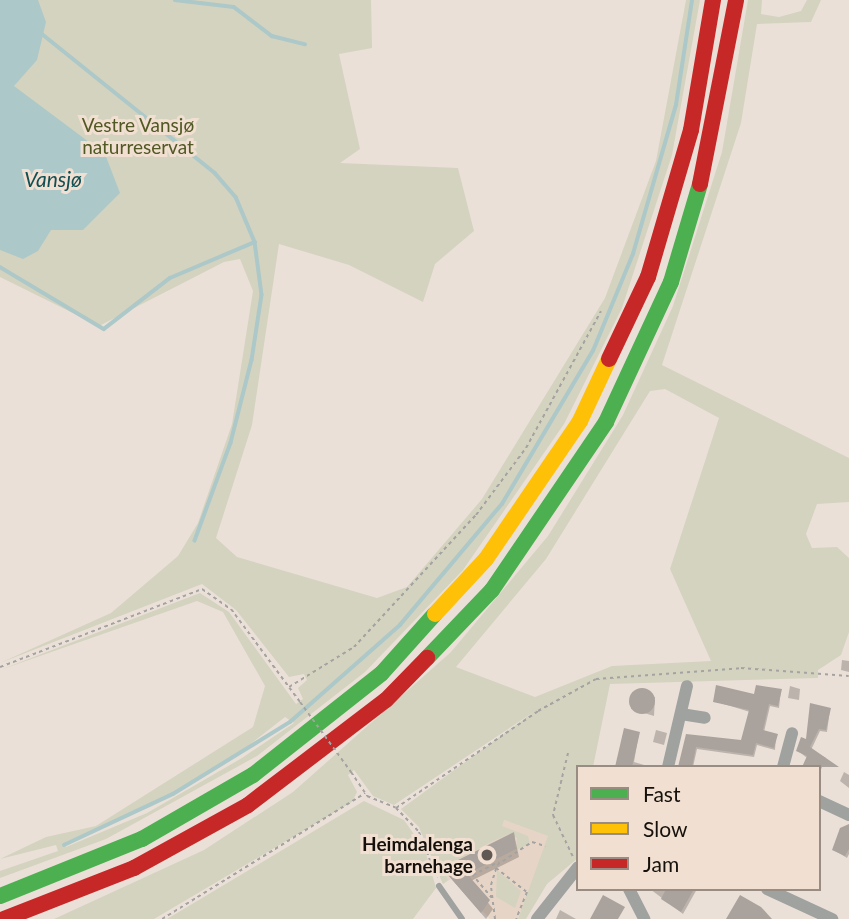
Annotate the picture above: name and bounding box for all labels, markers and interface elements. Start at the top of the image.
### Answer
park label: Vestre Vansjø naturreservat [82,114,194,158]
water label: Vansjø [24,166,82,192]
legend [576,765,821,891]
text: Fast [643,781,680,806]
text: Slow [643,816,687,841]
place label: Heimdalenga barnehage [362,833,473,877]
marker: Heimdalenga barnehage [479,847,495,863]
text: Jam [643,851,679,876]

